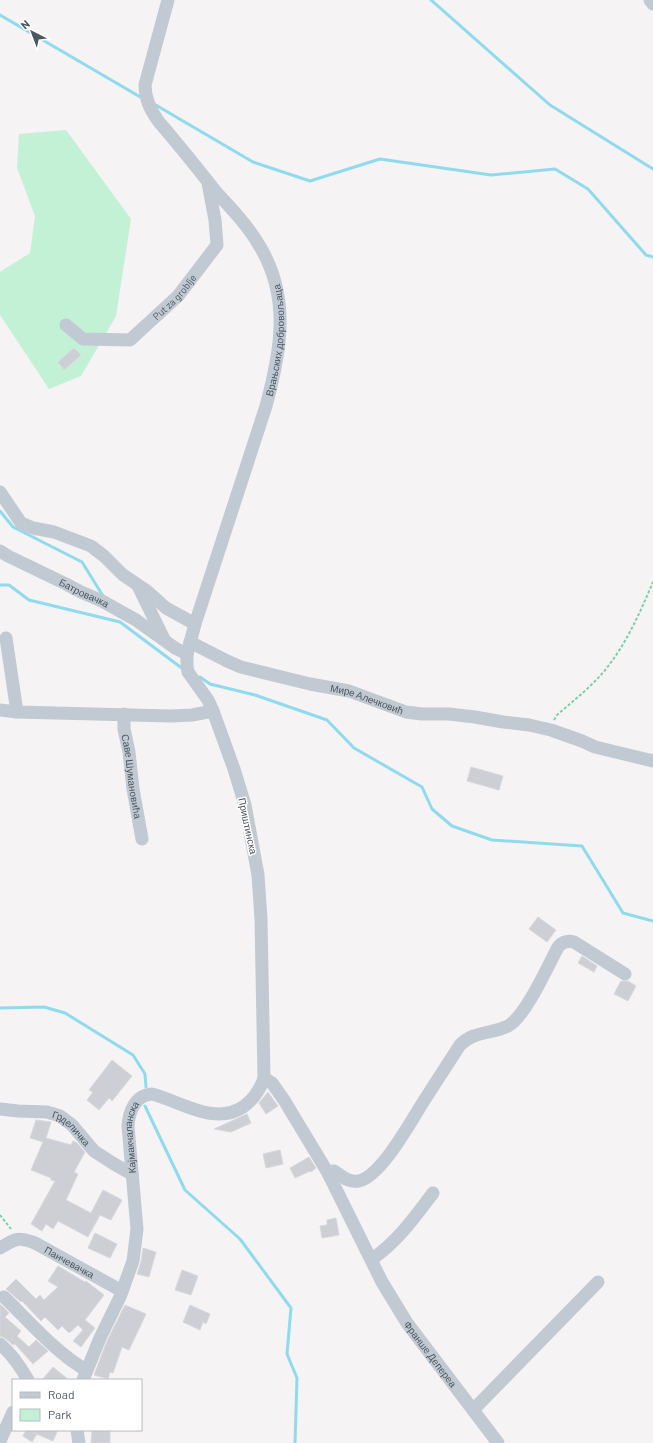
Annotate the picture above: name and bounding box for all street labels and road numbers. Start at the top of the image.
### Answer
street label: Put za groblje [150,272,199,322]
street label: Врањских добровољаца [263,283,286,397]
street label: Батровачка [57,576,112,610]
street label: Мире Алечковић [329,682,405,717]
street label: Саве Шумановића [119,733,144,820]
street label: Приштинска [236,797,260,856]
street label: Кајмакчаланска [122,1098,141,1174]
street label: Грделичка [51,1108,93,1149]
street label: Панчевачка [43,1244,97,1281]
street label: Франше Депереа [402,1319,460,1390]

